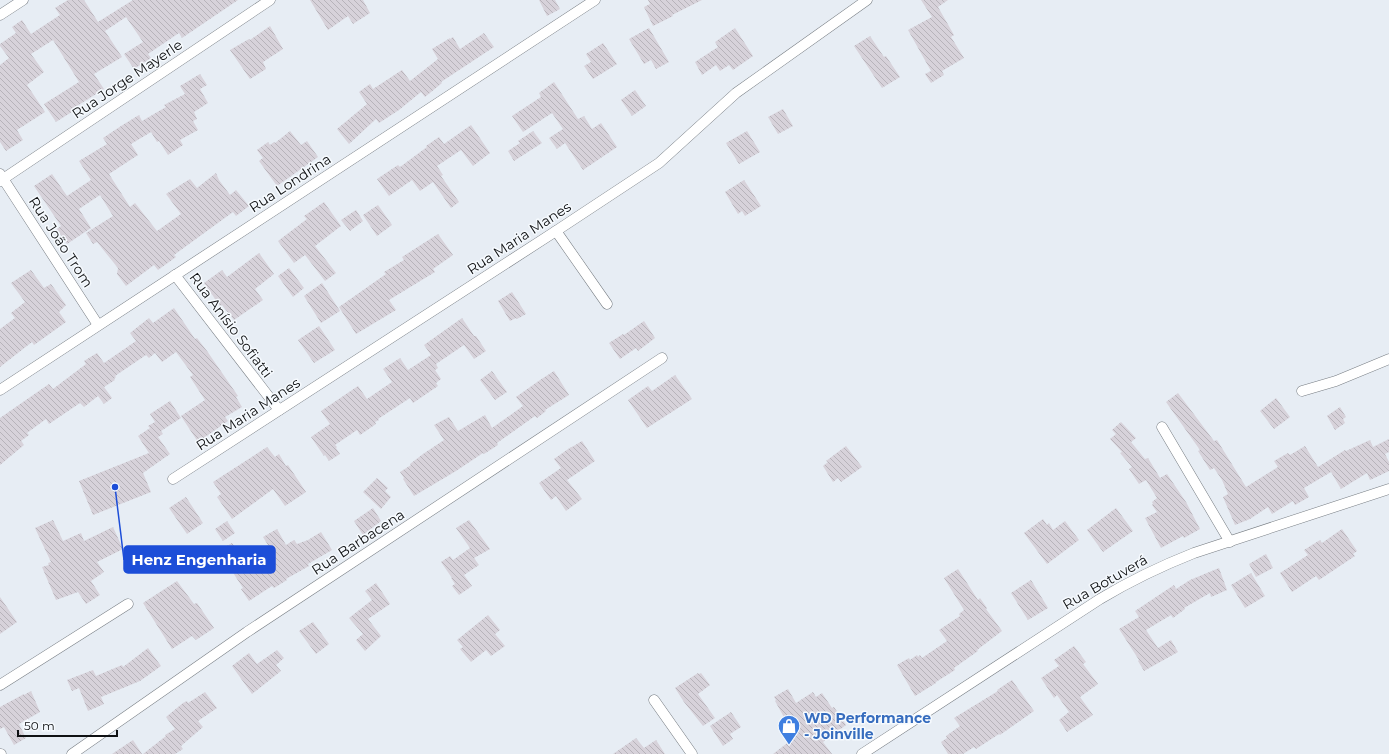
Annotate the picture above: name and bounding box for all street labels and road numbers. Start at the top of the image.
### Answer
street label: Rua Jorge Mayerle [68,35,186,123]
street label: Rua Londrina [246,150,334,216]
street label: Rua João Trom [25,193,97,291]
street label: Rua Maria Manes [463,198,575,278]
street label: Rua Anísio Sofiatti [186,269,276,381]
street label: Rua Maria Manes [192,374,304,454]
street label: Rua Barbacena [308,505,408,579]
street label: Rua Botuverá [1059,550,1151,614]

